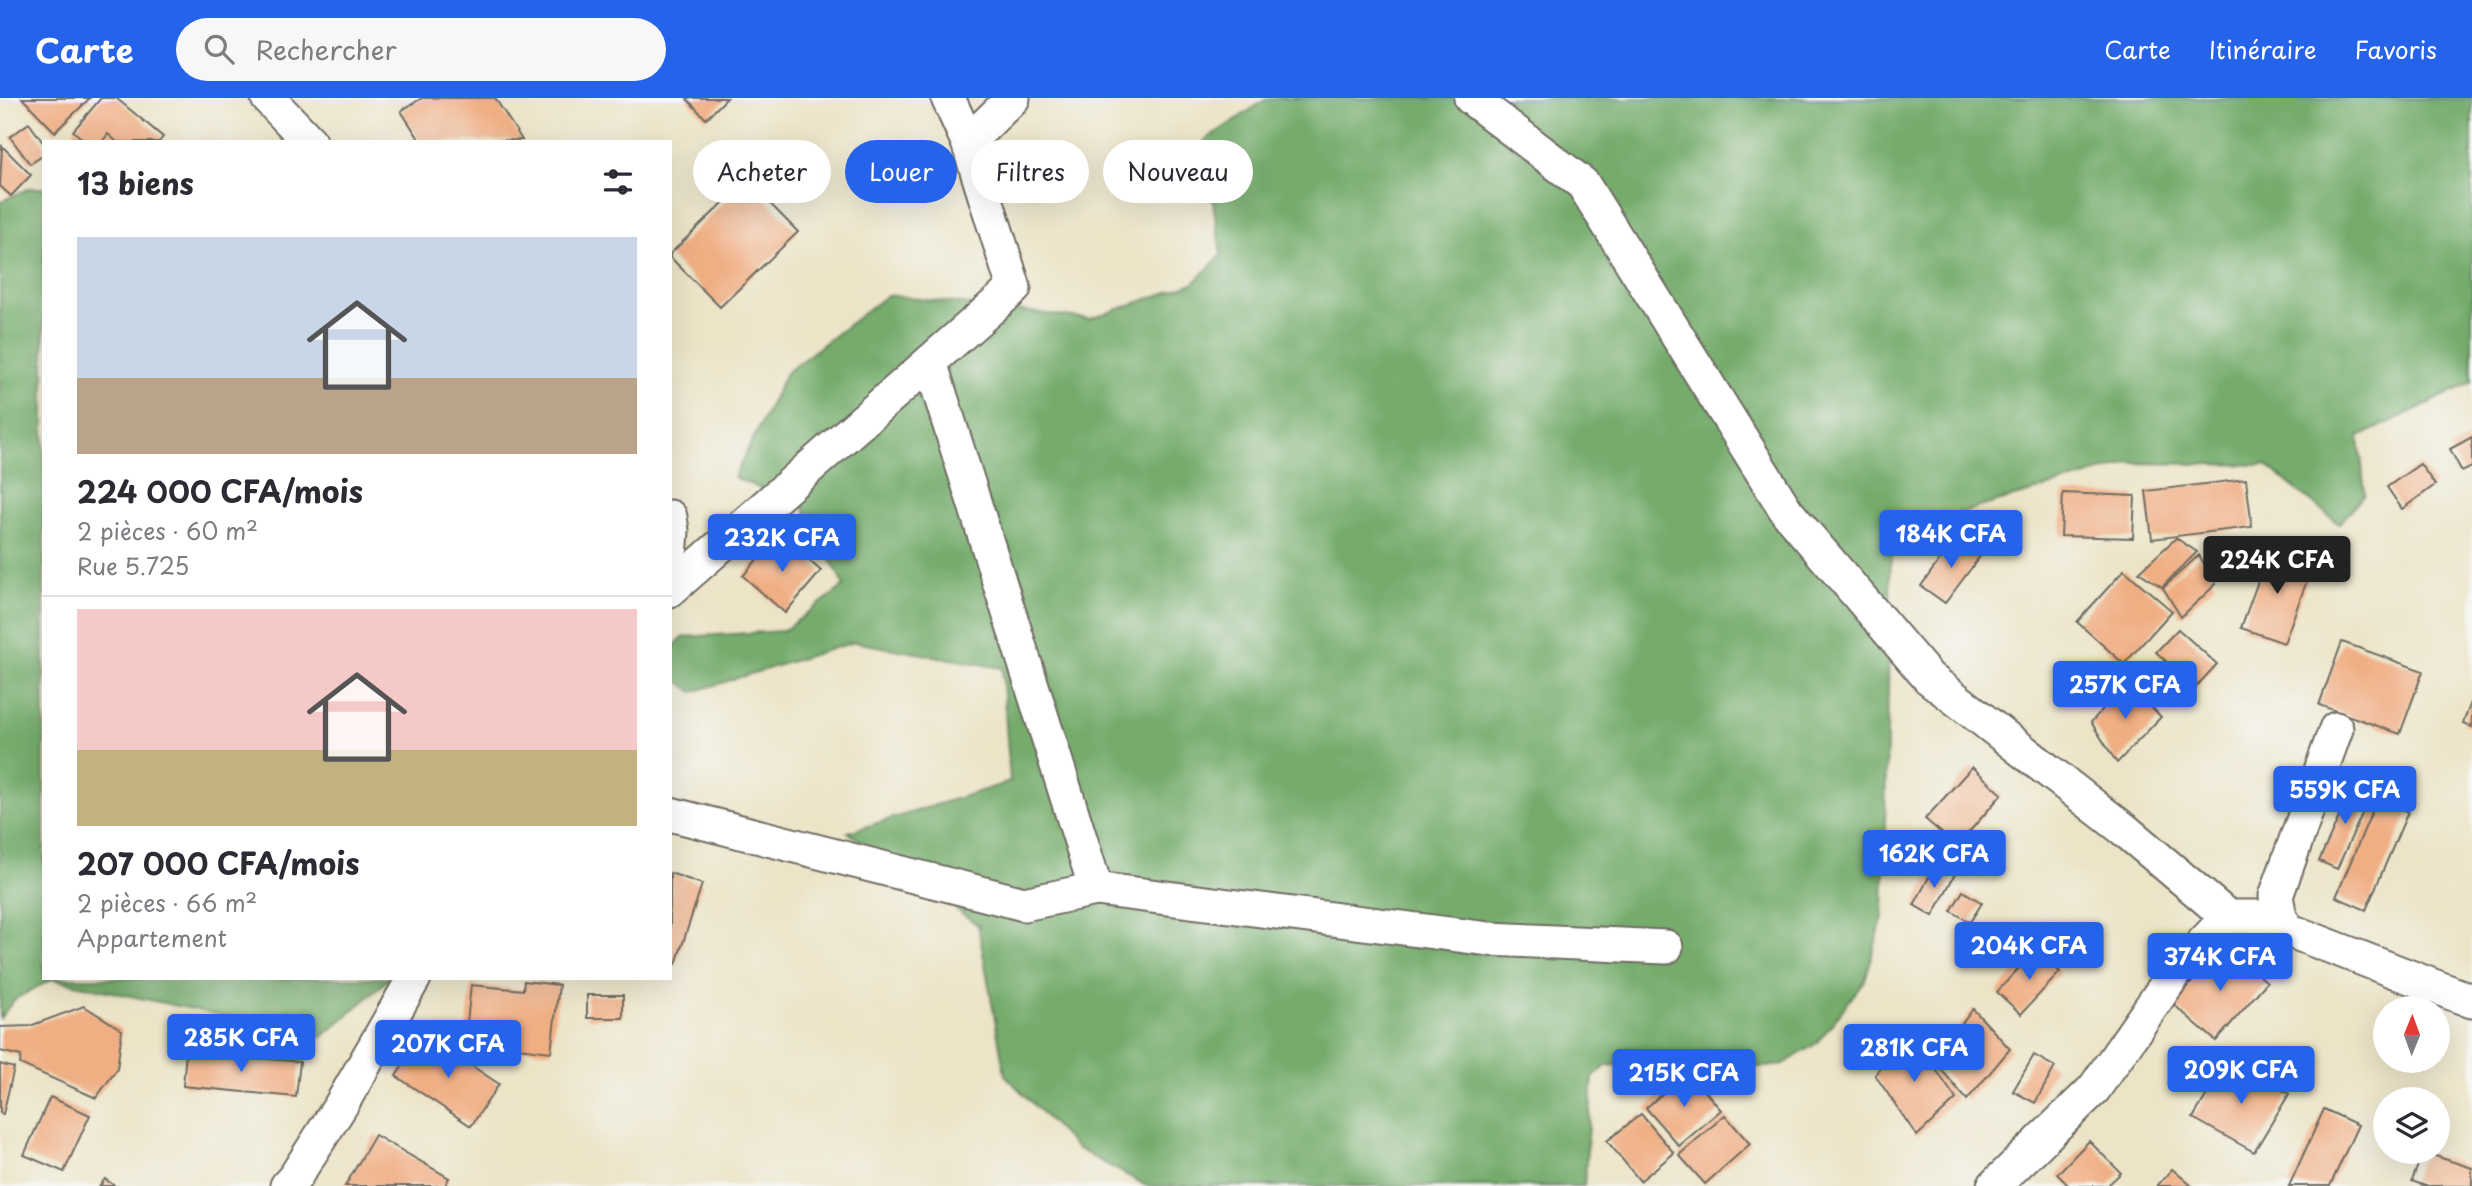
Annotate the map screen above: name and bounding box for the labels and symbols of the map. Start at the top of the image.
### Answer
pin: 184K CFA [1879,510,2023,570]
pin: 232K CFA [710,514,854,574]
pin: 224K CFA [2205,536,2349,596]
pin: 257K CFA [2053,662,2197,721]
pin: 559K CFA [2273,766,2417,826]
pin: 162K CFA [1862,830,2006,890]
pin: 204K CFA [1957,922,2101,982]
pin: 374K CFA [2148,934,2292,993]
north arrow [2373,996,2450,1073]
pin: 285K CFA [169,1014,313,1074]
pin: 207K CFA [376,1020,520,1080]
pin: 281K CFA [1842,1024,1986,1084]
pin: 209K CFA [2169,1046,2313,1106]
pin: 215K CFA [1612,1049,1756,1109]

